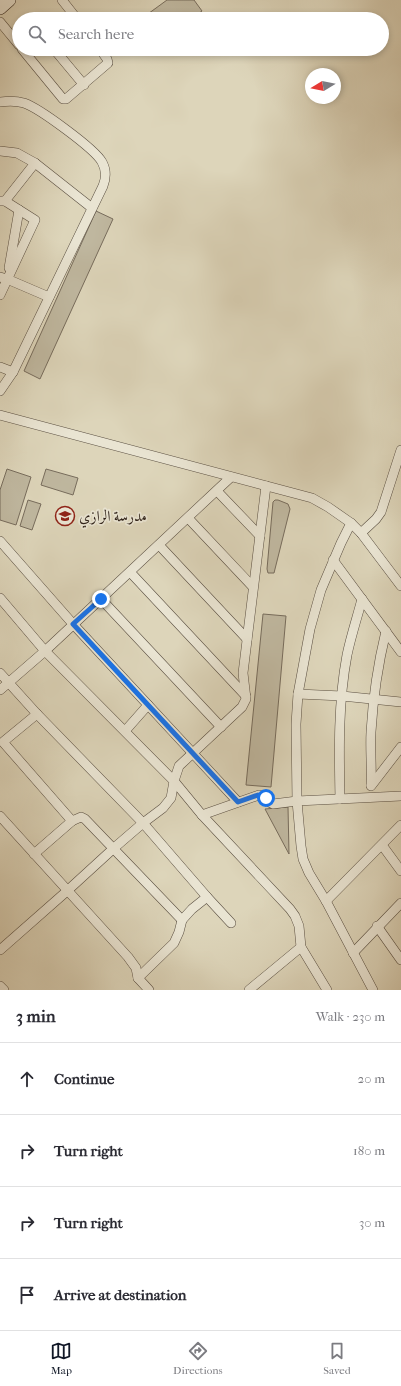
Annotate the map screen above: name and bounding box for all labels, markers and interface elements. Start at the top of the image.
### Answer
search box [12,12,389,56]
icon: search [26,23,48,45]
text: Search here [58,25,134,43]
north arrow [305,68,341,104]
school or university icon: مدرسة الرازي [54,505,76,527]
place label: مدرسة الرازي [79,507,147,528]
route end [92,590,110,608]
route start [257,789,275,807]
text: 3 min [16,1006,56,1026]
text: Walk · 230 m [316,1009,385,1024]
icon: ahead [16,1068,38,1090]
text: Continue [54,1070,114,1088]
text: 20 m [358,1071,385,1086]
icon: right [16,1140,38,1162]
text: Turn right [54,1142,123,1160]
text: 180 m [353,1143,385,1158]
icon: right [16,1212,38,1234]
text: Turn right [54,1214,123,1232]
text: 30 m [359,1215,385,1230]
icon: arrive [16,1284,38,1306]
text: Arrive at destination [54,1286,186,1304]
tab: Map [50,1340,72,1377]
tab: Directions [173,1340,223,1377]
tab: Saved [323,1340,351,1377]

